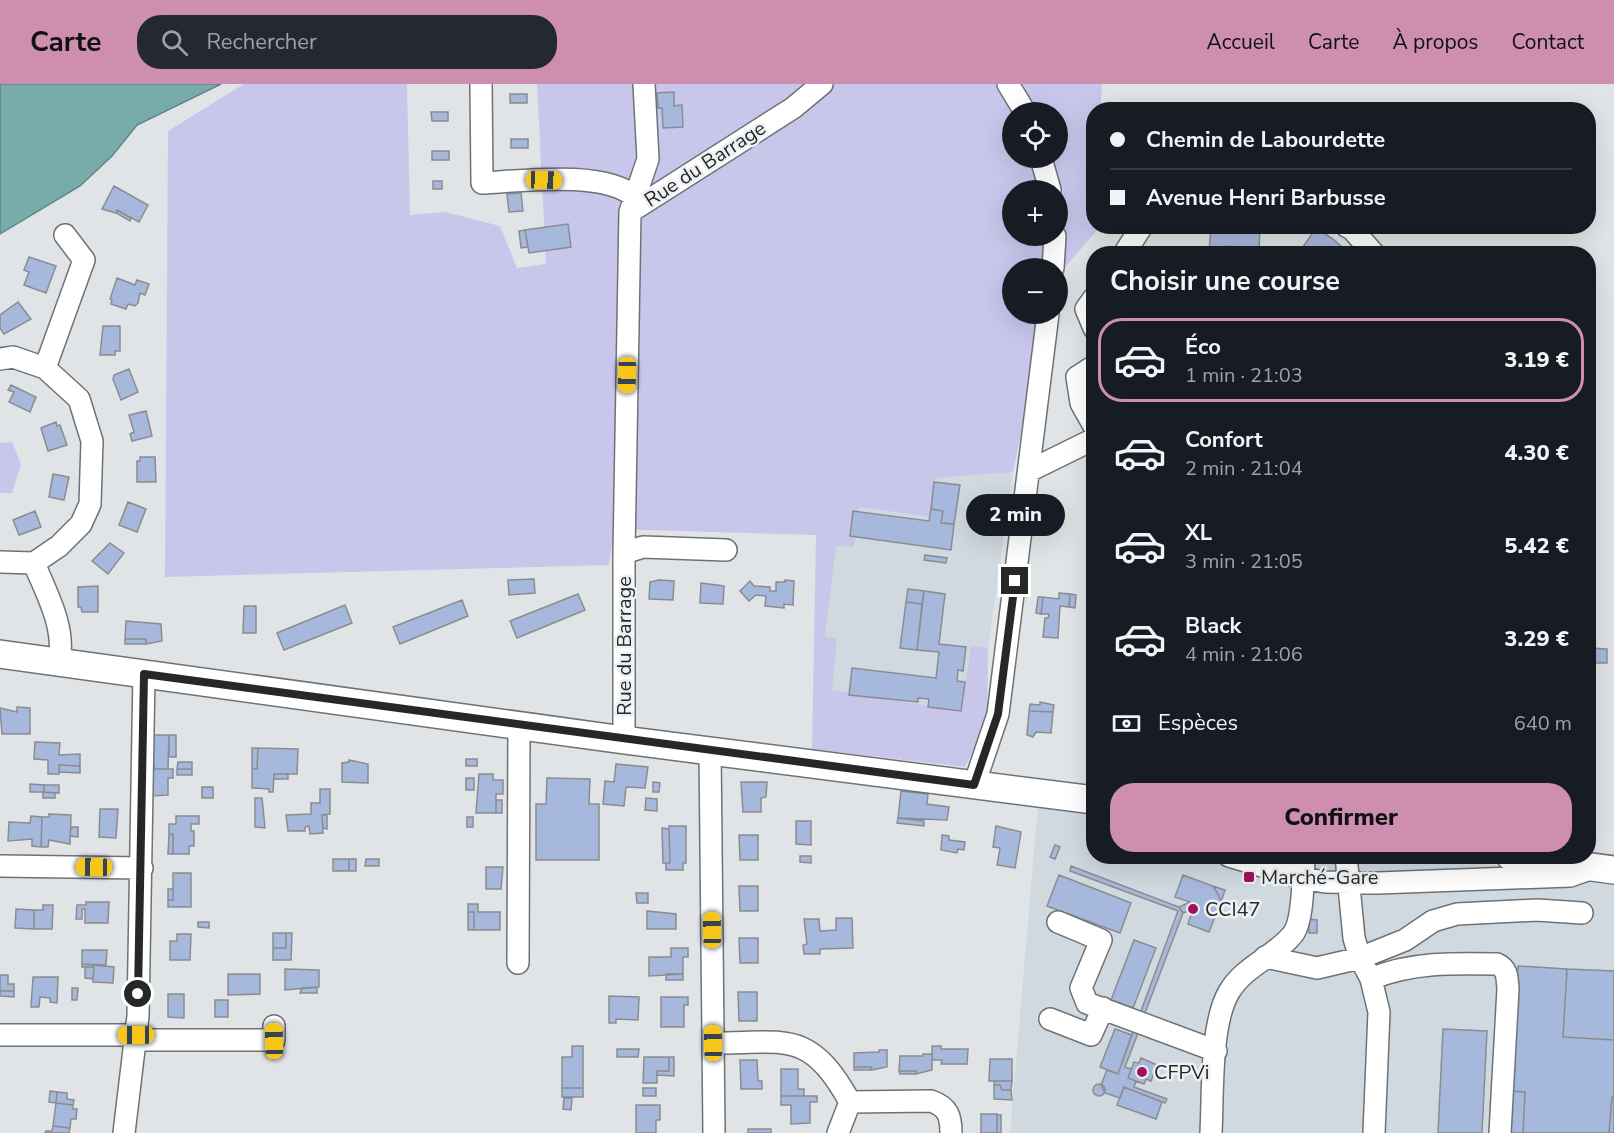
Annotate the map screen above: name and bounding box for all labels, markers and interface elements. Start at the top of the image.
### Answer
search box [137,15,557,69]
text: Carte [30,23,101,61]
icon: search [158,26,191,59]
text: Rechercher [206,27,317,57]
text: Accueil [1206,28,1275,56]
text: Carte [1308,28,1359,56]
text: À propos [1392,28,1478,56]
text: Contact [1511,28,1584,56]
map controls [1002,102,1068,324]
button: locate [1002,102,1068,168]
street label: Rue du Barrage [639,115,771,213]
text: Chemin de Labourdette [1146,125,1385,155]
car [526,170,562,190]
button: + [1002,180,1068,246]
text: Avenue Henri Barbusse [1146,183,1386,213]
button: − [1002,258,1068,324]
text: Choisir une course [1110,263,1340,300]
text: Éco [1185,332,1221,362]
icon: car [1113,333,1167,387]
text: 3.19 € [1504,345,1569,375]
car [618,357,636,393]
text: 1 min · 21:03 [1185,362,1303,389]
text: Confort [1185,425,1263,455]
icon: car [1113,426,1167,480]
text: 4.30 € [1504,438,1569,468]
text: 2 min · 21:04 [1185,455,1303,482]
callout: 2 min [966,494,1064,536]
text: 2 min [989,501,1042,528]
text: XL [1185,518,1212,548]
icon: car [1113,519,1167,573]
text: 5.42 € [1504,531,1569,561]
text: 3 min · 21:05 [1185,548,1303,575]
route end [1001,567,1028,594]
street label: Rue du Barrage [611,576,638,716]
text: Black [1185,611,1241,641]
icon: car [1113,612,1167,666]
text: 3.29 € [1504,624,1569,654]
text: 4 min · 21:06 [1185,641,1303,668]
icon: cash [1110,707,1143,740]
text: Espèces [1158,708,1238,738]
text: 640 m [1514,710,1572,737]
button: Confirmer [1110,783,1572,852]
car [76,858,112,876]
place label: Marché-Gare [1261,864,1379,891]
marker: Marché-Gare [1242,870,1256,884]
place label: CCI47 [1205,896,1261,923]
marker: CCI47 [1186,902,1200,916]
car [703,912,721,948]
route start [124,980,151,1007]
car [265,1023,283,1059]
car [704,1025,722,1061]
car [118,1026,154,1044]
place label: CFPVi [1154,1059,1210,1086]
marker: CFPVi [1135,1065,1149,1079]

